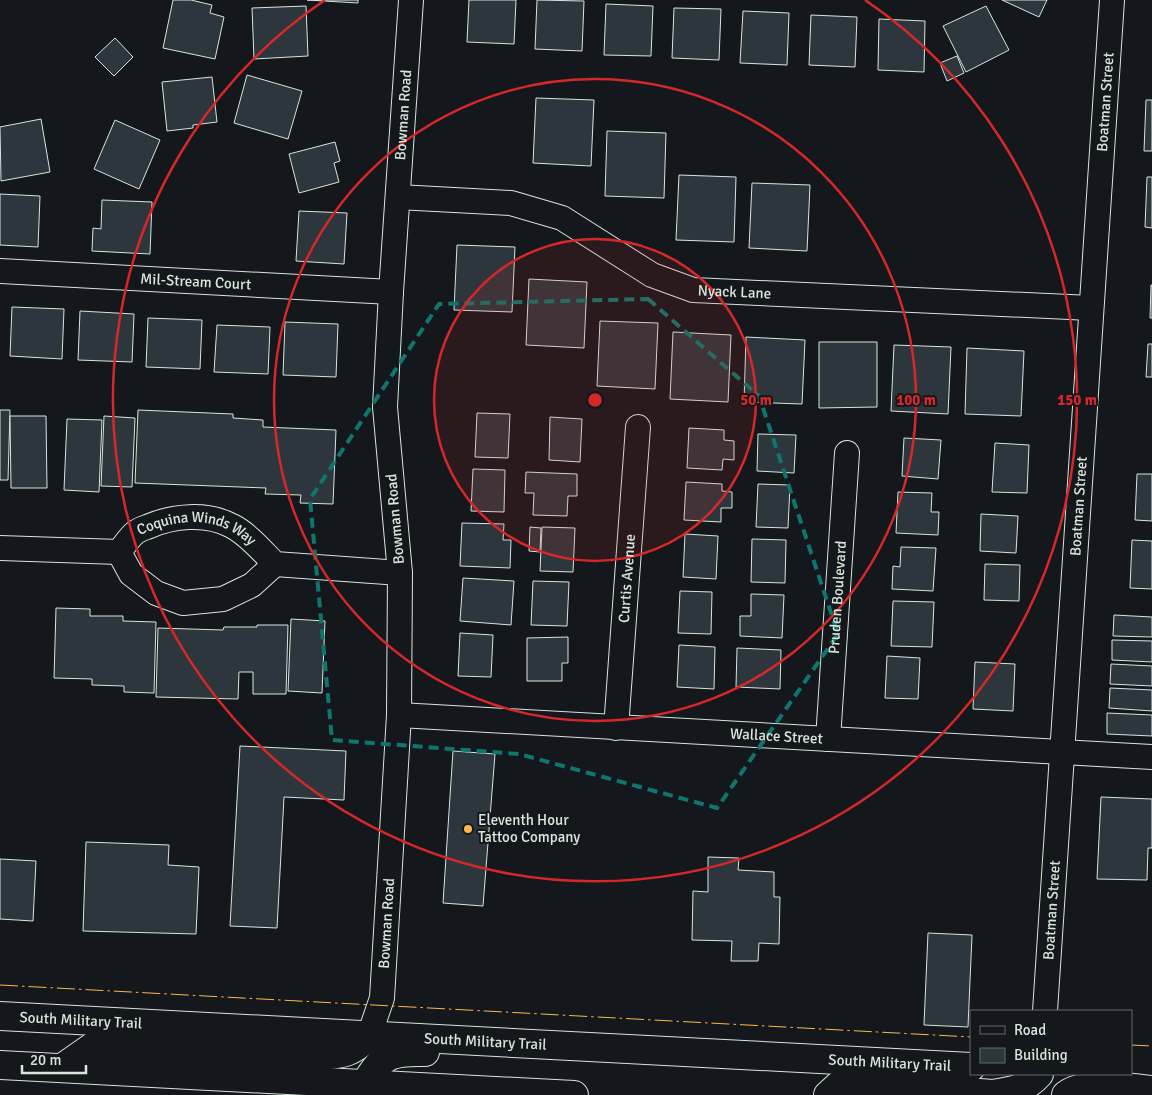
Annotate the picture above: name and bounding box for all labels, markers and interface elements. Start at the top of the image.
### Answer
street label: Boatman Street [1093,52,1118,152]
street label: Bowman Road [391,69,415,161]
street label: Mil-Stream Court [140,270,252,293]
street label: Nyack Lane [697,281,772,303]
centre of rings [586,391,604,409]
text: 50 m [740,391,772,409]
text: 100 m [896,391,936,409]
text: 150 m [1057,391,1097,409]
street label: Boatman Street [1066,456,1091,556]
street label: Bowman Road [382,473,408,565]
street label: Coquina Winds Way [134,508,260,549]
street label: Curtis Avenue [615,533,639,624]
street label: Pruden Boulevard [825,540,850,655]
street label: Wallace Street [729,724,823,748]
place label: Eleventh Hour Tattoo Company [478,811,580,846]
marker: Eleventh Hour Tattoo Company [462,823,474,835]
street label: Boatman Street [1039,860,1064,961]
street label: Bowman Road [375,877,398,969]
street label: South Military Trail [19,1008,143,1032]
legend [970,1010,1132,1075]
text: Road [1014,1021,1046,1039]
street label: South Military Trail [423,1029,547,1054]
scale bar [22,1042,86,1074]
text: Building [1014,1046,1068,1064]
text: 20 m [30,1051,61,1069]
street label: South Military Trail [828,1051,952,1075]

